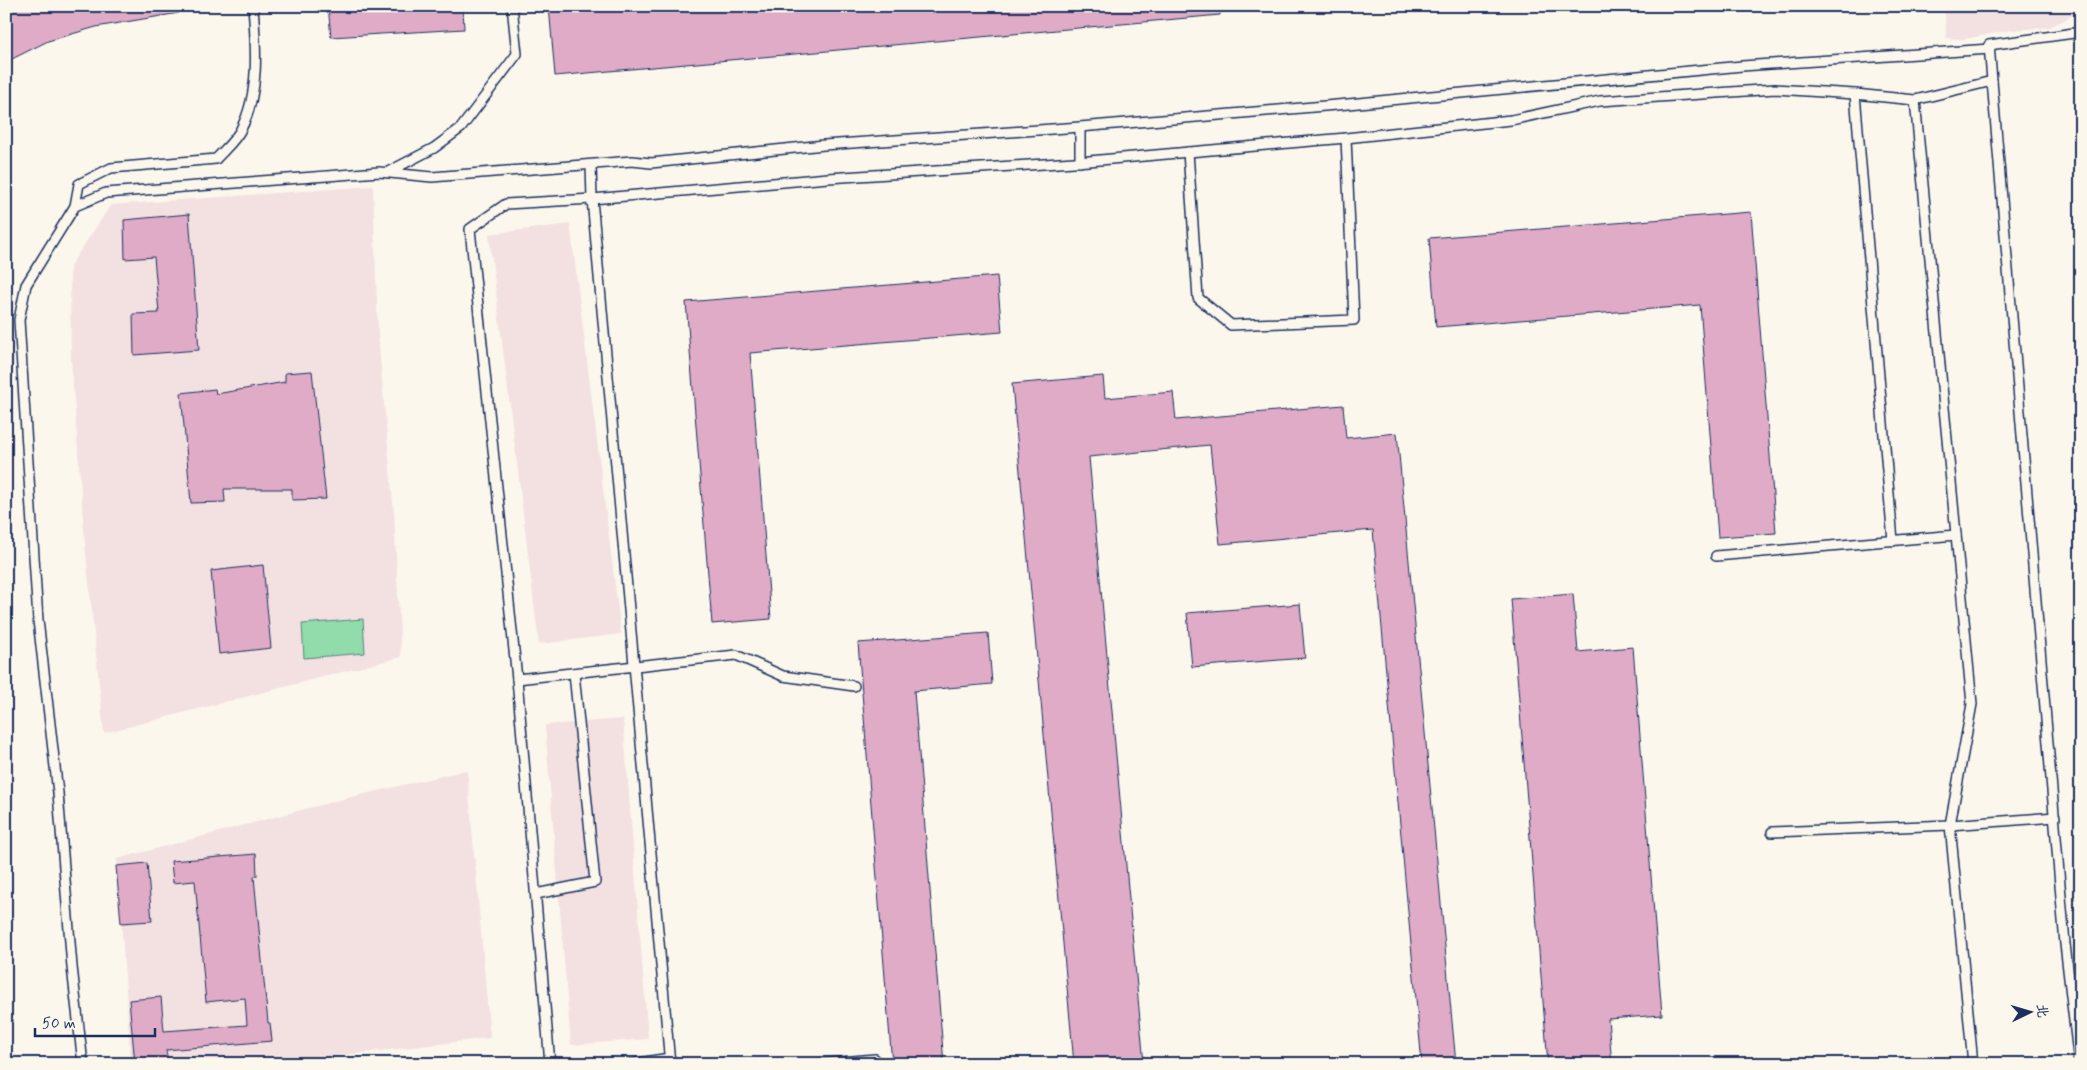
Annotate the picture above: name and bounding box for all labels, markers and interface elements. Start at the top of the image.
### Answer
north arrow [2004,988,2054,1038]
text: 北 [2032,1003,2052,1019]
scale bar [35,1005,155,1037]
text: 50 m [42,1014,76,1034]

